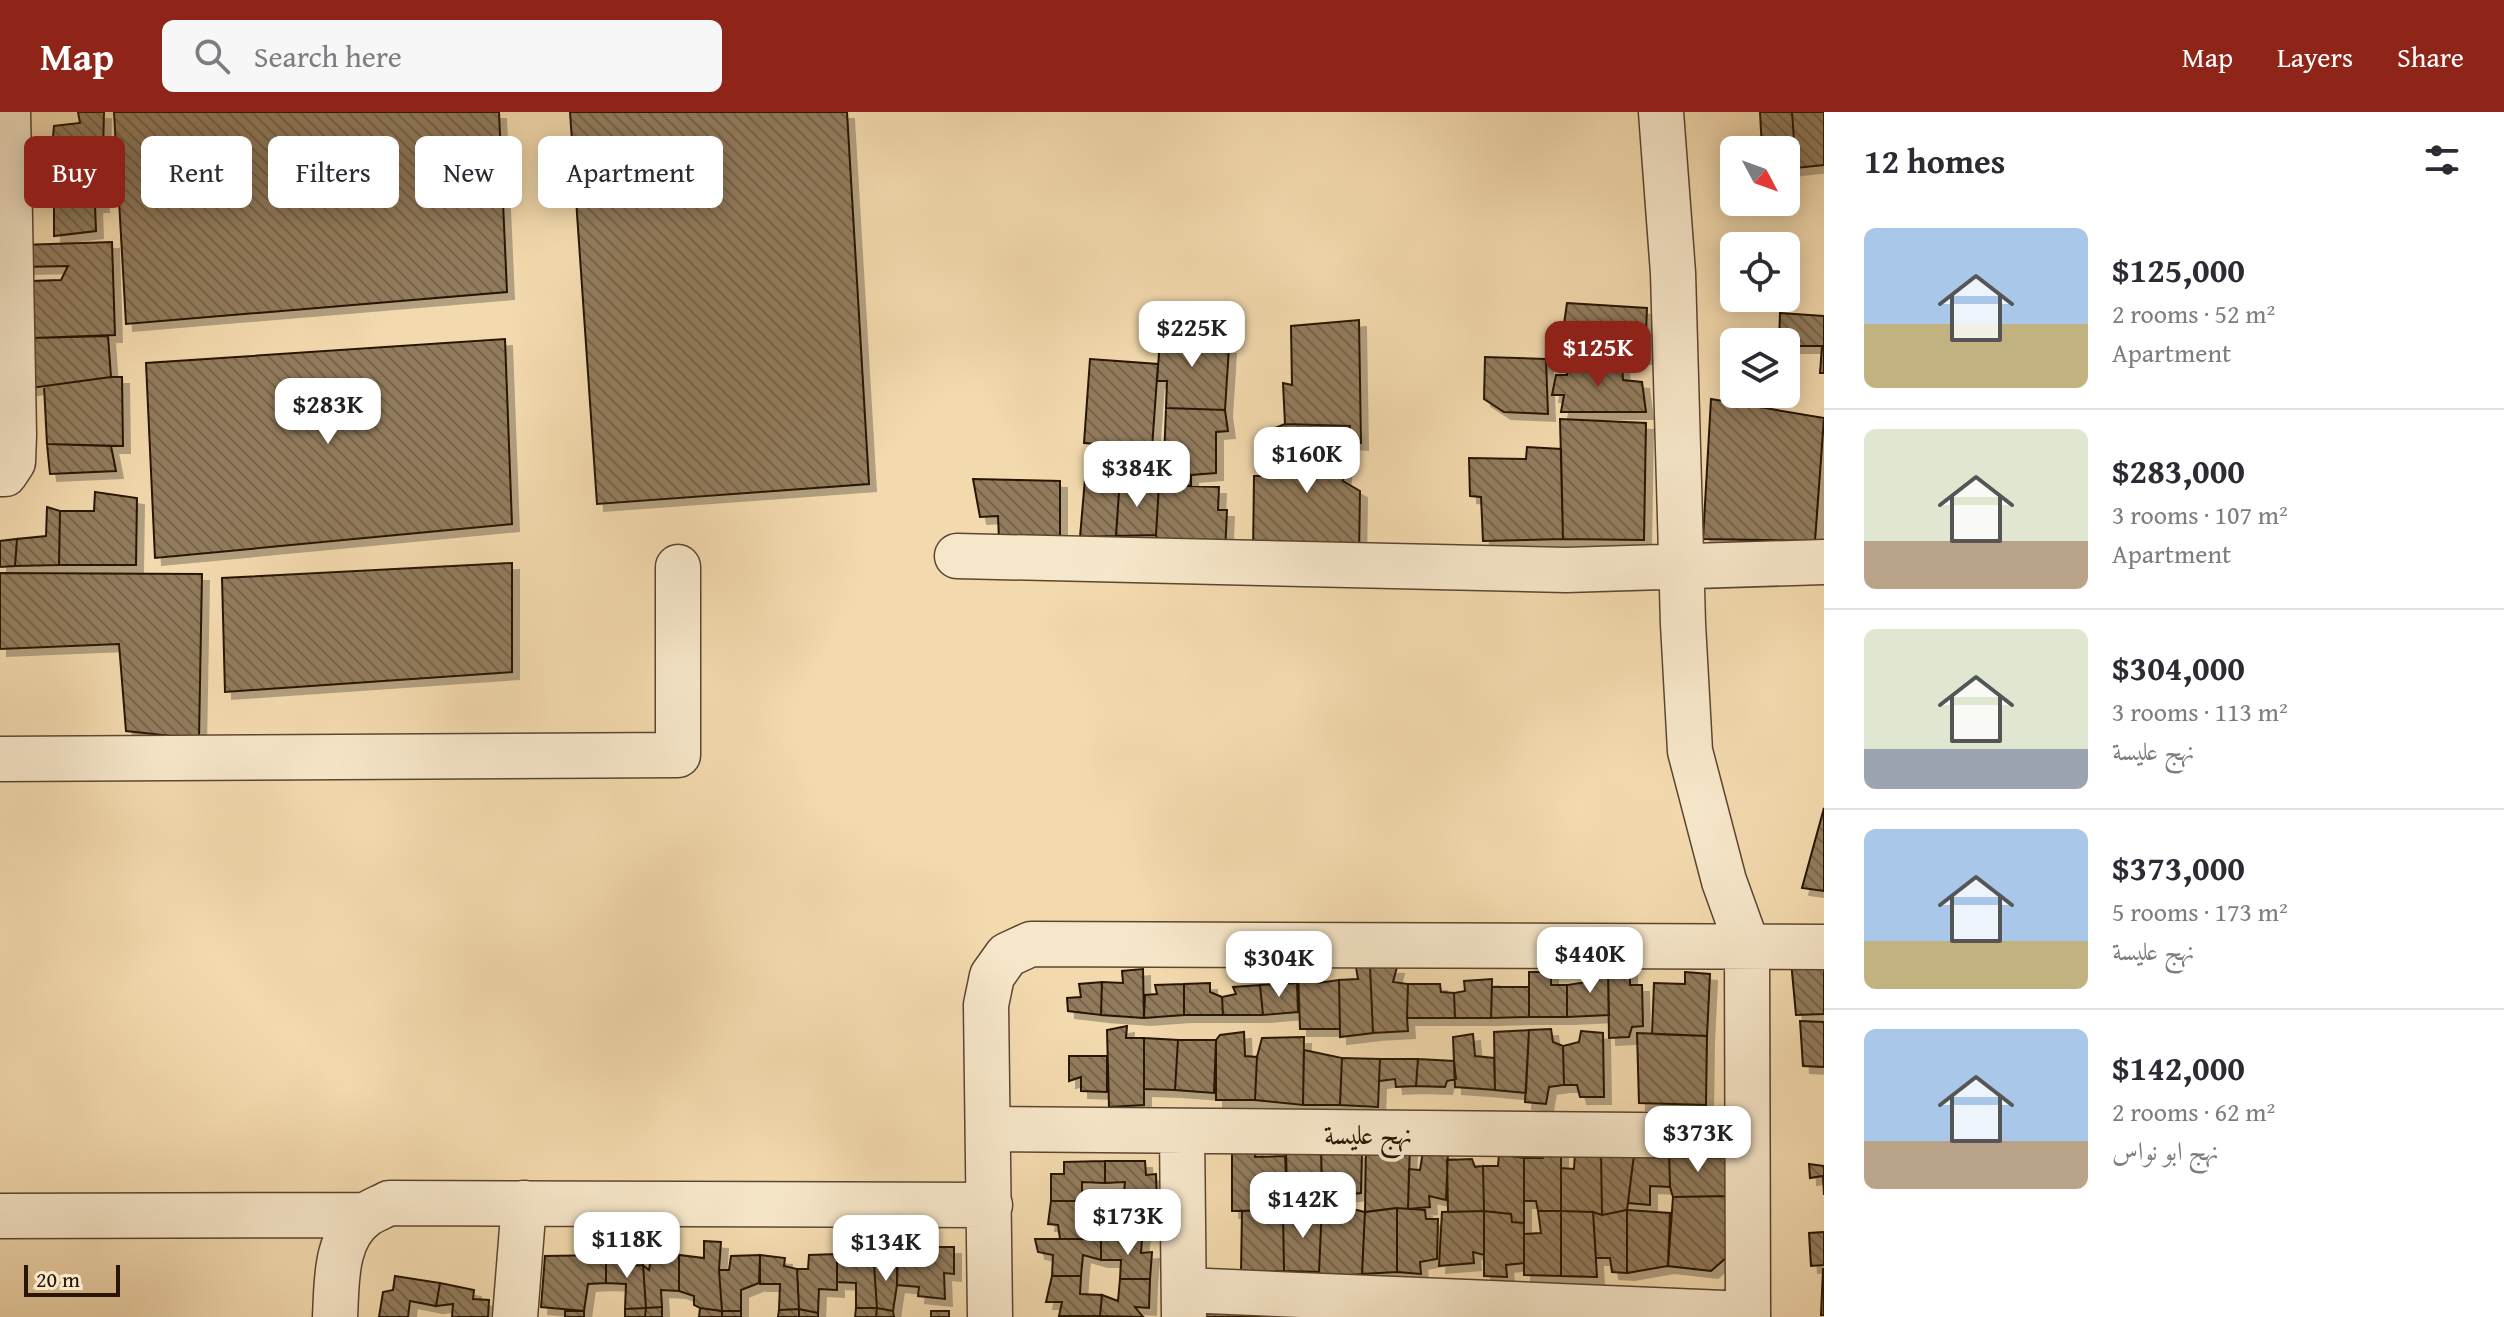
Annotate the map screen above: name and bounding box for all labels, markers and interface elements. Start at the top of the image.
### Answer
search box [162,20,722,92]
text: Map [40,28,114,84]
icon: search [190,34,234,78]
text: Search here [254,34,402,78]
text: Map [2182,36,2233,77]
text: Layers [2277,36,2353,77]
text: Share [2397,36,2464,77]
chip: Buy [24,136,125,208]
chip: Rent [141,136,252,208]
chip: Filters [268,136,399,208]
chip: New [415,136,522,208]
chip: Apartment [538,136,723,208]
north arrow [1720,136,1800,216]
map controls [1720,136,1800,408]
text: 12 homes [1864,136,2005,185]
icon: filters [2420,138,2464,182]
button: locate [1720,232,1800,312]
text: $125,000 [2112,245,2245,294]
icon: home [1928,260,2024,356]
text: 2 rooms · 52 m² [2112,294,2275,333]
pin: $225K [1136,301,1248,369]
text: $225K [1157,307,1227,346]
pin: $125K [1542,321,1654,389]
text: $125K [1563,327,1633,366]
button: layers [1720,328,1800,408]
text: Apartment [2112,333,2231,372]
pin: $283K [272,378,384,446]
text: $283K [293,384,363,423]
pin: $160K [1251,427,1363,495]
text: $160K [1272,433,1342,472]
pin: $384K [1081,441,1193,509]
text: $283,000 [2112,446,2245,495]
text: $384K [1102,447,1172,486]
icon: home [1928,461,2024,557]
text: 3 rooms · 107 m² [2112,495,2288,534]
text: Apartment [2112,534,2231,573]
text: $304,000 [2112,643,2245,692]
icon: home [1928,661,2024,757]
text: 3 rooms · 113 m² [2112,692,2288,731]
text: نهج عليسة [2112,731,2194,770]
text: $373,000 [2112,843,2245,892]
icon: home [1928,861,2024,957]
text: 5 rooms · 173 m² [2112,892,2288,931]
pin: $440K [1534,927,1646,995]
pin: $304K [1223,931,1335,999]
text: نهج عليسة [2112,931,2194,970]
text: $440K [1555,933,1625,972]
text: $304K [1244,937,1314,976]
text: $142,000 [2112,1043,2245,1092]
icon: home [1928,1061,2024,1157]
text: 2 rooms · 62 m² [2112,1092,2275,1131]
pin: $373K [1642,1106,1754,1174]
text: $373K [1663,1112,1733,1151]
street label: نهج عليسة [1324,1113,1412,1159]
text: نهج ابو نواس [2112,1131,2219,1170]
pin: $142K [1247,1172,1359,1240]
text: $142K [1268,1178,1338,1217]
pin: $173K [1072,1189,1184,1257]
text: $173K [1093,1195,1163,1234]
pin: $118K [571,1212,683,1280]
pin: $134K [830,1215,942,1283]
text: $118K [592,1218,662,1257]
text: $134K [851,1221,921,1260]
scale bar [24,1261,120,1297]
text: 20 m [36,1263,80,1295]

